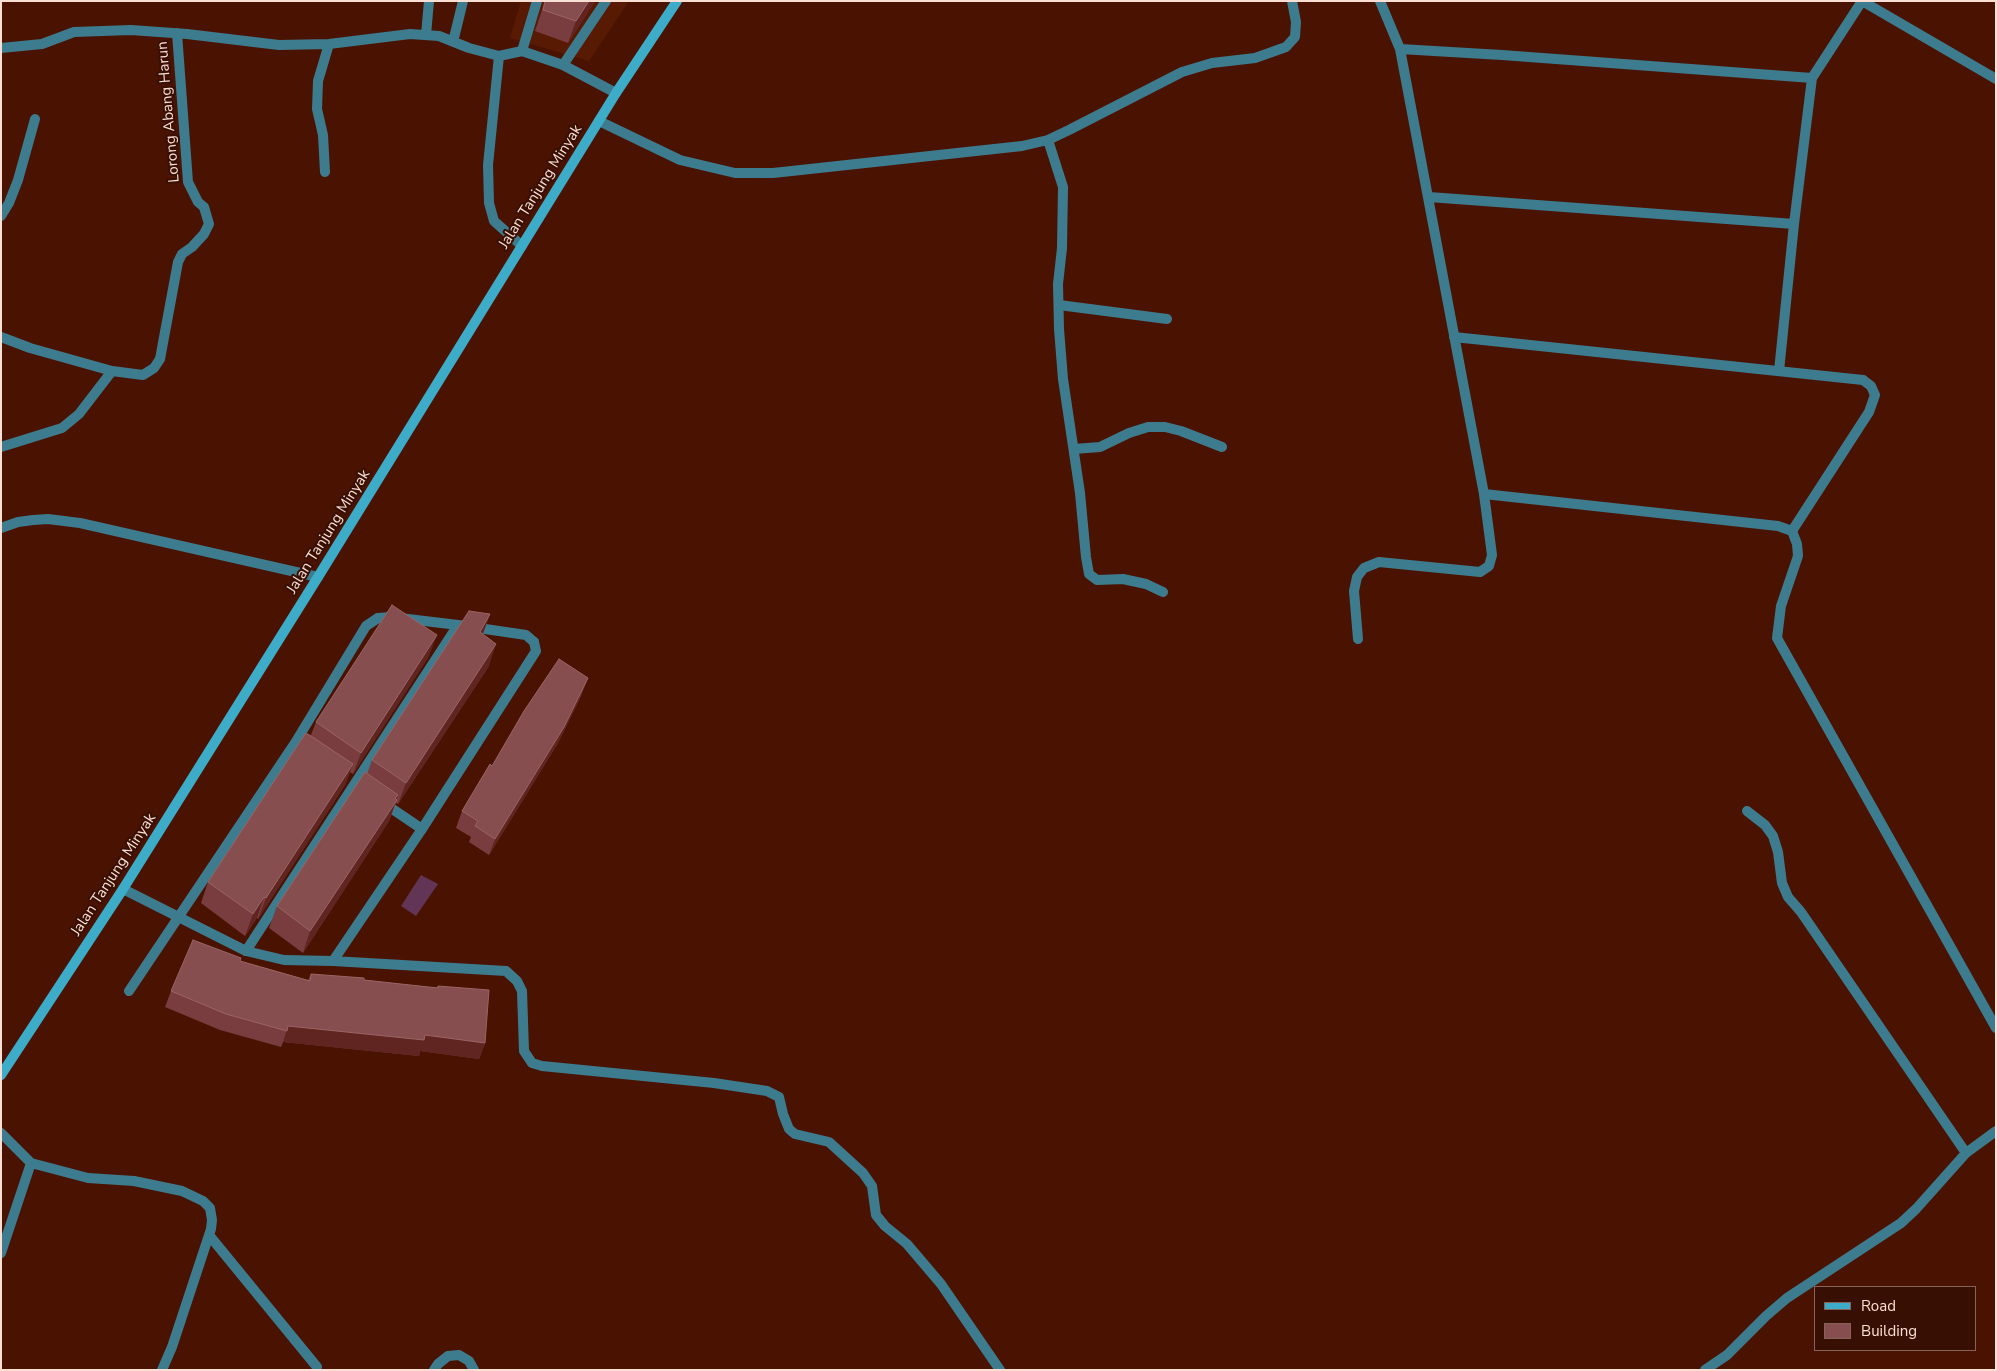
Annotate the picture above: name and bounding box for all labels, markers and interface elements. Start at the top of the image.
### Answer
street label: Lorong Abang Harun [154,41,184,183]
street label: Jalan Tanjung Minyak [496,122,586,252]
street label: Jalan Tanjung Minyak [284,467,374,597]
street label: Jalan Tanjung Minyak [68,810,160,940]
legend [1814,1286,1977,1351]
text: Road [1861,1296,1896,1316]
text: Building [1861,1321,1917,1341]

